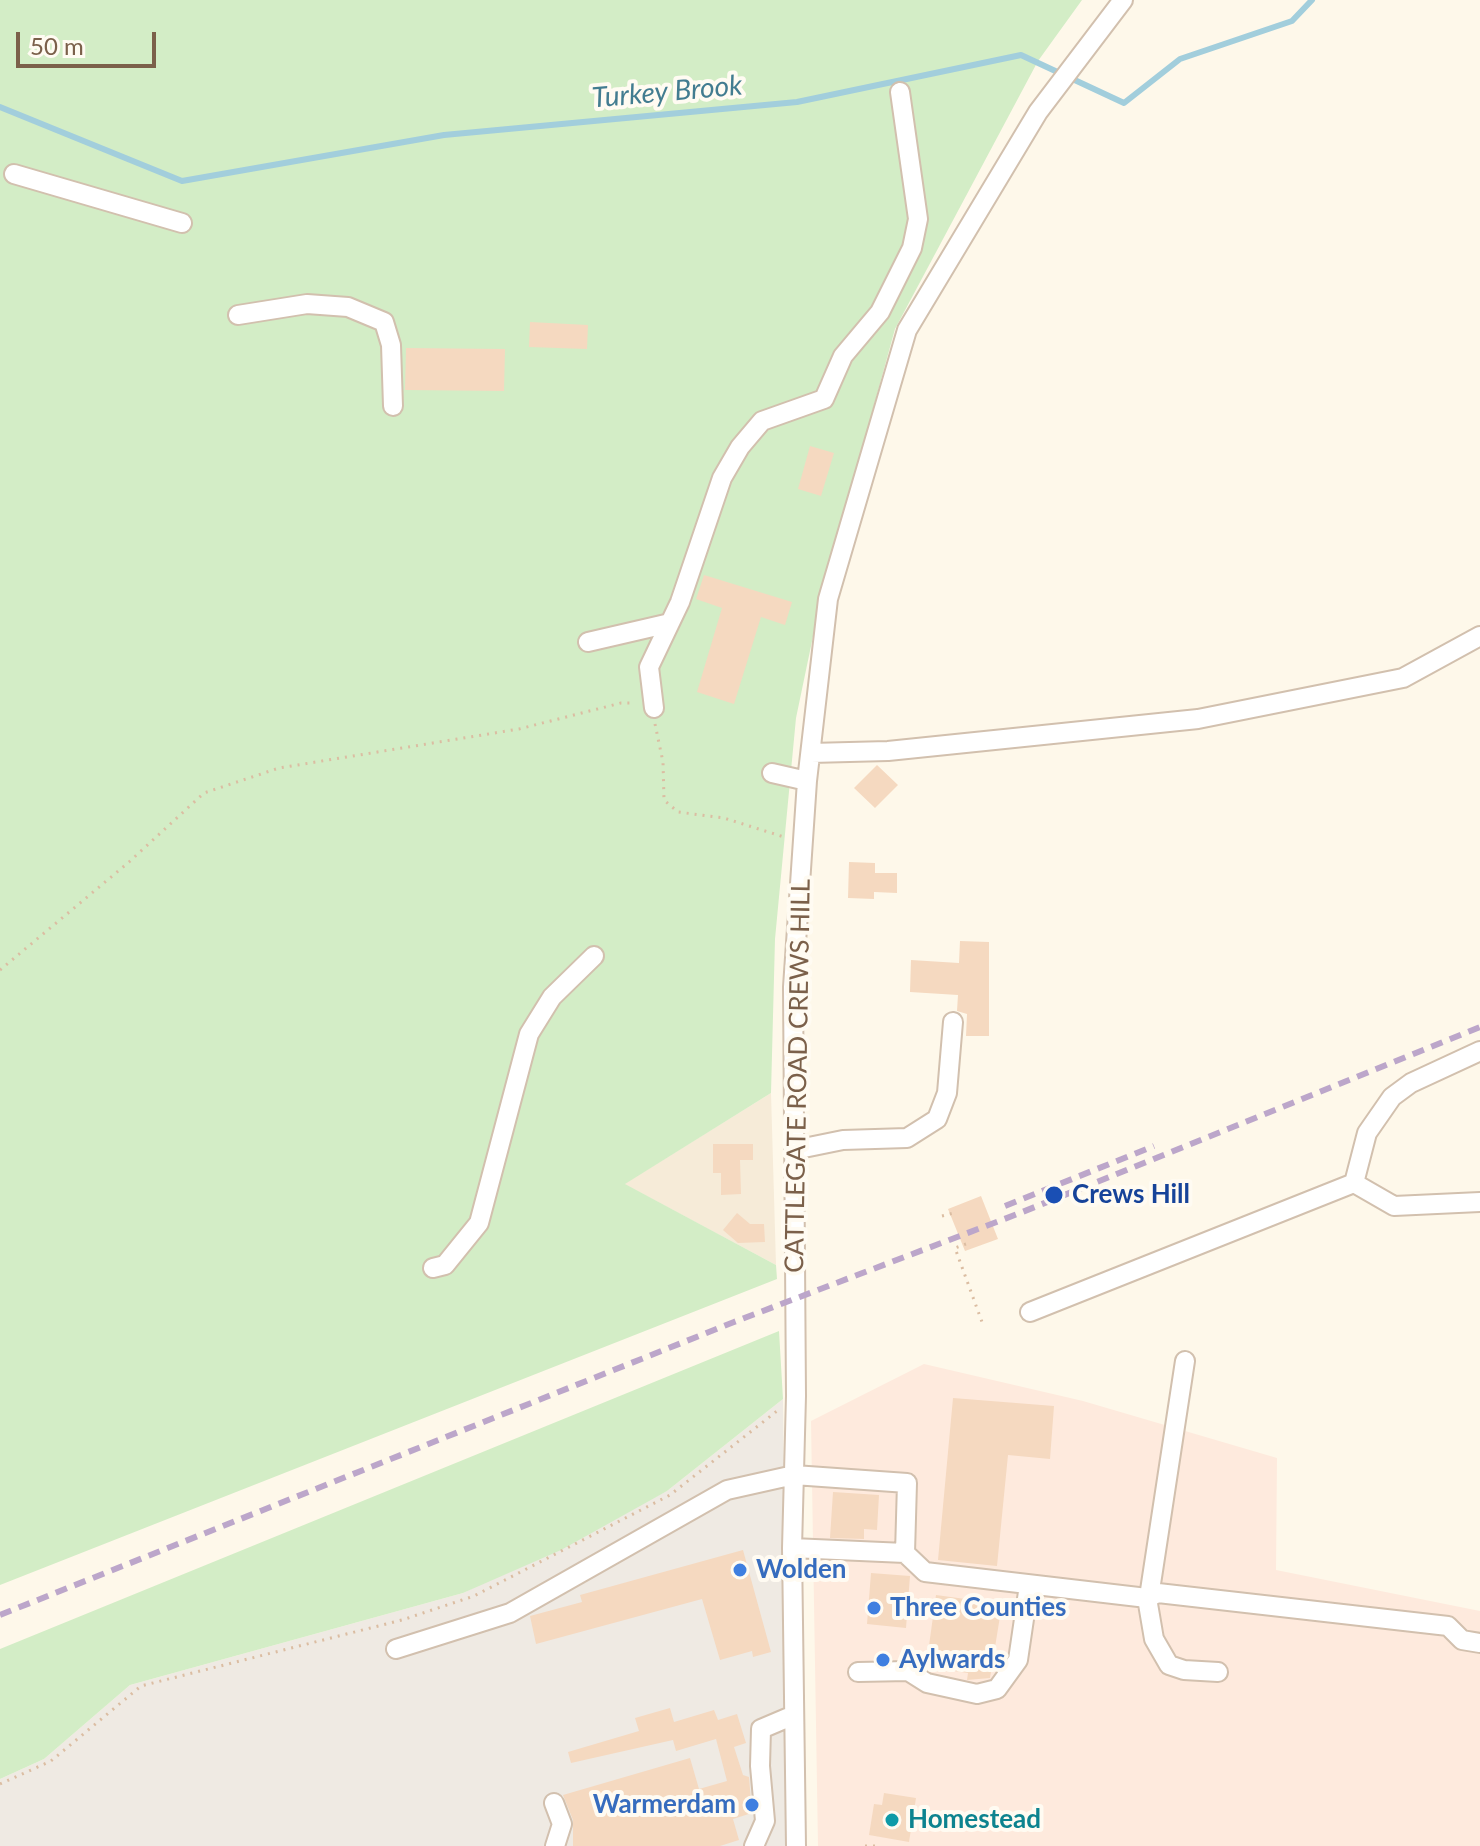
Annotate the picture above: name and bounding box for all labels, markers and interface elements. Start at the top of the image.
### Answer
scale bar [20,16,160,66]
text: 50 m [30,31,84,60]
water label: Turkey Brook [590,69,744,115]
street label: CATTLEGATE ROAD CREWS HILL [779,879,817,1273]
place label: Crews Hill [1072,1179,1190,1211]
marker: Crews Hill [1043,1184,1065,1206]
place label: Wolden [756,1554,846,1586]
marker: Wolden [731,1561,749,1579]
place label: Three Counties [890,1592,1066,1624]
marker: Three Counties [865,1599,883,1617]
place label: Aylwards [899,1644,1005,1676]
marker: Aylwards [874,1651,892,1669]
place label: Warmerdam [593,1789,736,1821]
marker: Warmerdam [743,1796,761,1814]
place label: Homestead [908,1804,1041,1836]
marker: Homestead [883,1811,901,1829]

